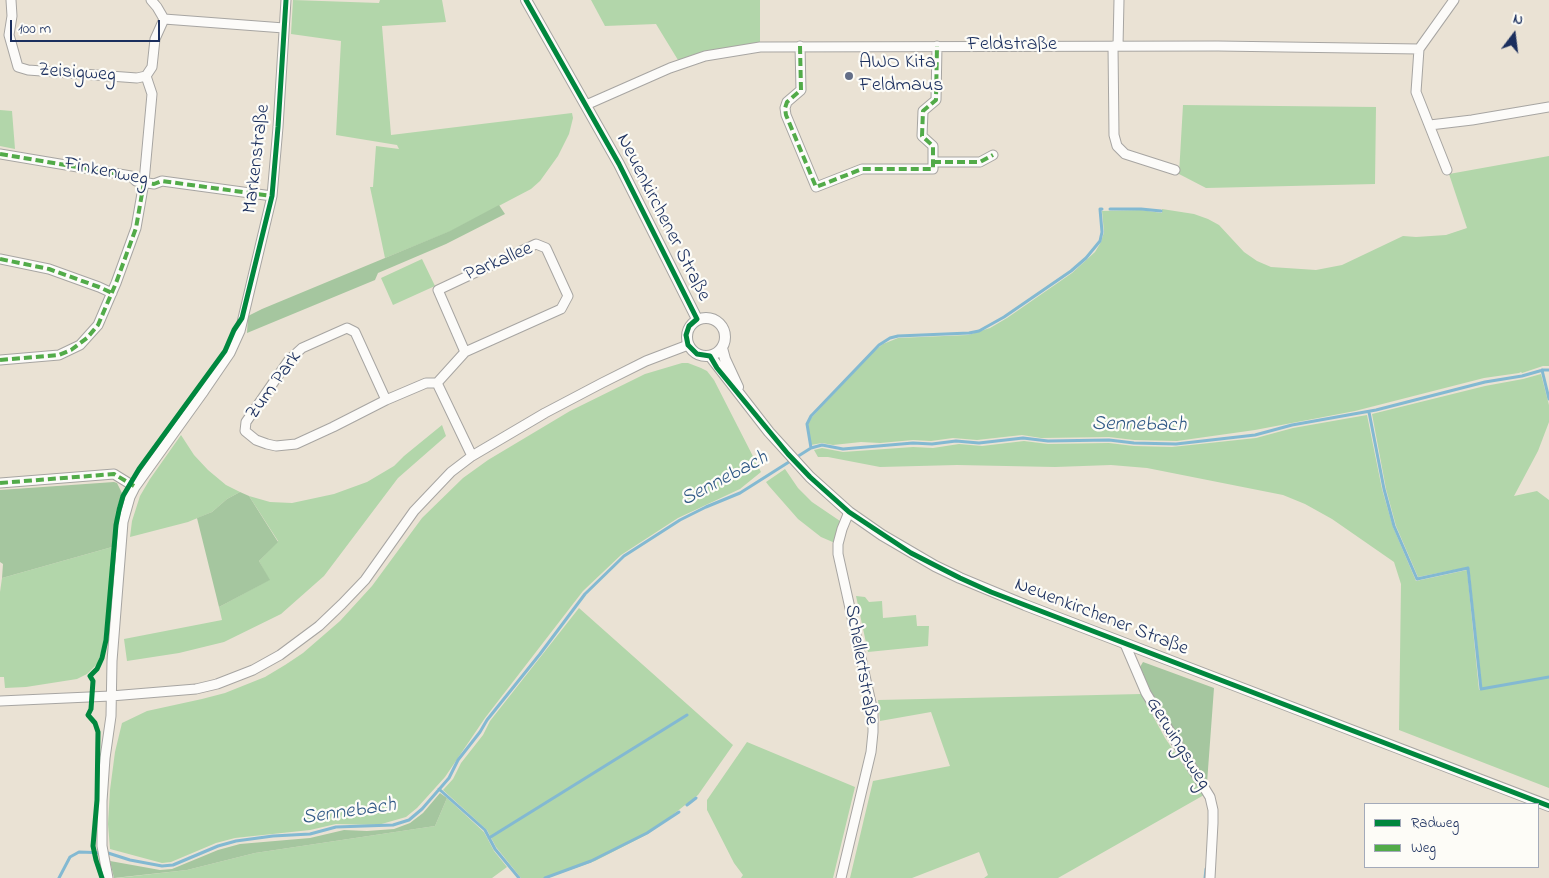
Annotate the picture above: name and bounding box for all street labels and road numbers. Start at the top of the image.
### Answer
street label: Feldstraße [967,34,1057,58]
street label: Zeisigweg [37,59,117,89]
street label: Markenstraße [239,103,277,215]
street label: Neuenkirchener Straße [609,130,715,306]
street label: Finkenweg [62,153,150,193]
street label: Parkallee [461,238,537,288]
street label: Zum Park [242,347,308,425]
street label: Neuenkirchener Straße [1011,574,1191,662]
street label: Schellertstraße [838,603,882,727]
street label: Gerwingsweg [1139,693,1215,795]

